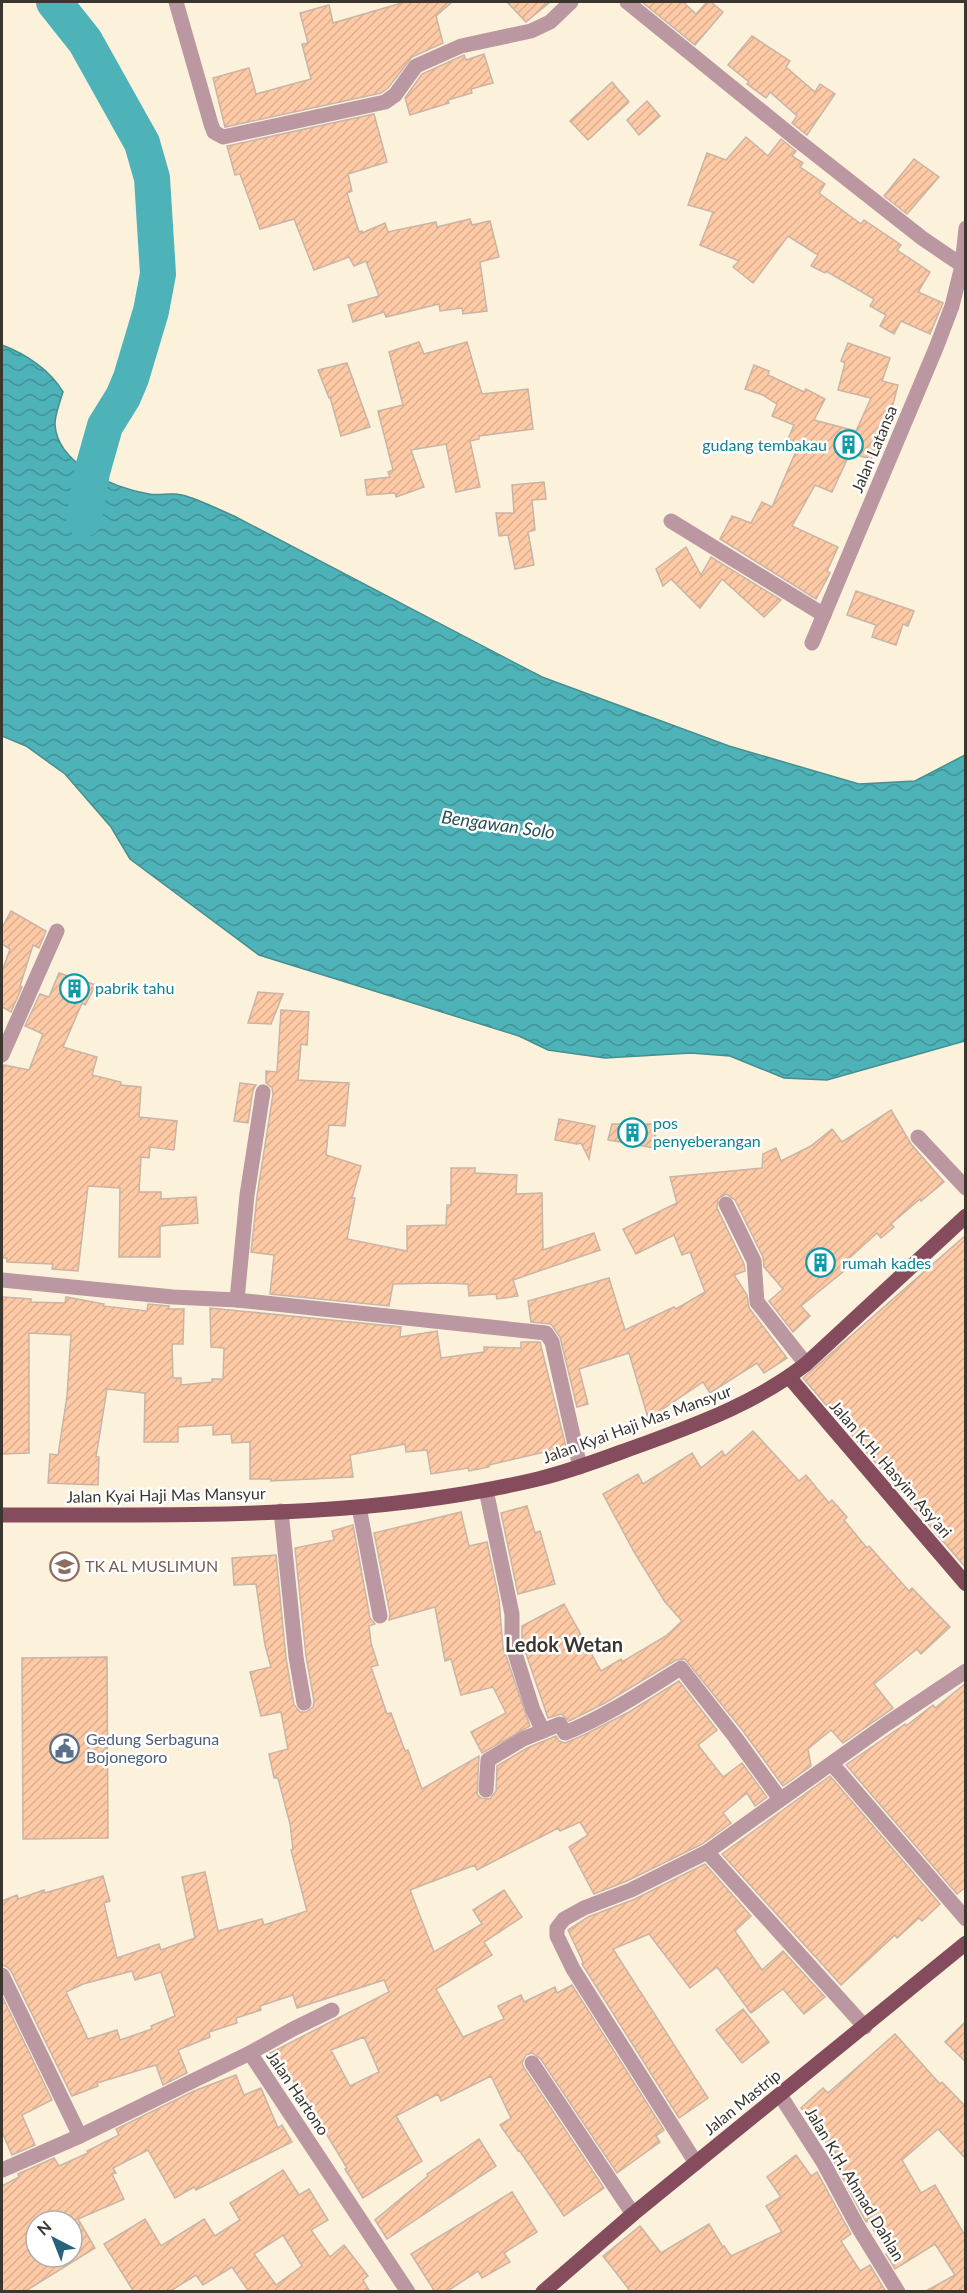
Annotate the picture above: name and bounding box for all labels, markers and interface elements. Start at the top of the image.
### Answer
street label: Jalan Latansa [847,402,900,495]
building icon: gudang tembakau [832,429,864,461]
place label: gudang tembakau [702,435,827,454]
water label: Bengawan Solo [440,805,556,843]
building icon: pabrik tahu [58,972,90,1004]
place label: pabrik tahu [95,978,174,997]
place label: pos penyeberangan [653,1113,761,1150]
building icon: pos penyeberangan [616,1116,648,1148]
building icon: rumah kades [805,1247,837,1279]
place label: rumah kades [842,1253,931,1272]
street label: Jalan Kyai Haji Mas Mansyur [540,1380,734,1467]
street label: Jalan K.H. Hasyim Asy'ari [827,1396,956,1541]
street label: Jalan Kyai Haji Mas Mansyur [66,1483,266,1506]
school or university icon: TK AL MUSLIMUN [48,1550,80,1582]
place label: TK AL MUSLIMUN [85,1556,218,1575]
district label: Ledok Wetan [505,1632,623,1656]
place label: Gedung Serbaguna Bojonegoro [86,1729,219,1766]
public building icon: Gedung Serbaguna Bojonegoro [49,1732,81,1764]
street label: Jalan Hartono [263,2047,334,2139]
street label: Jalan Mastrip [700,2065,784,2138]
street label: Jalan K.H. Ahmad Dahlan [802,2103,909,2264]
north arrow [24,2209,84,2269]
text: N [33,2216,55,2239]

